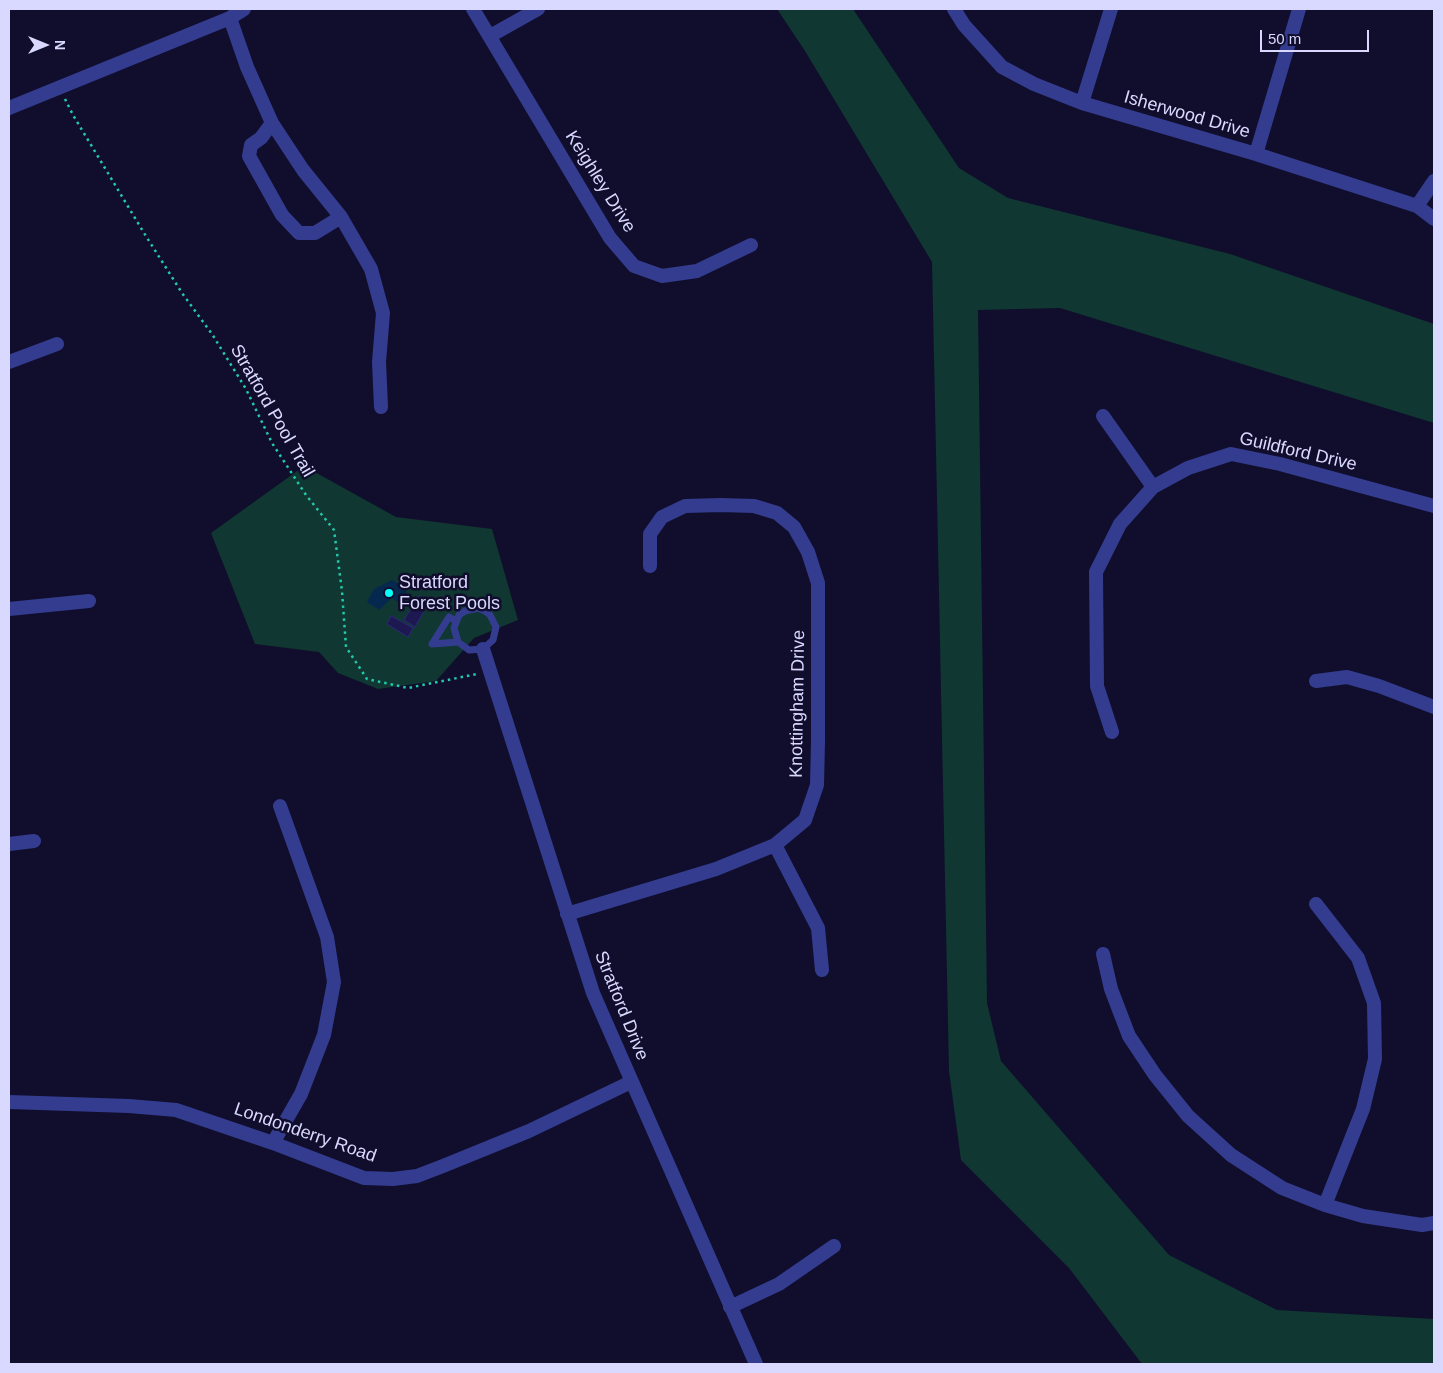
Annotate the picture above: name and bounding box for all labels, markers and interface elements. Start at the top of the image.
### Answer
north arrow [20,20,70,70]
scale bar [1263,20,1372,52]
text: 50 m [1268,30,1301,47]
text: N [52,40,68,50]
street label: Isherwood Drive [1122,87,1252,143]
street label: Keighley Drive [560,127,640,237]
street label: Stratford Pool Trail [225,341,319,481]
street label: Guildford Drive [1237,428,1359,476]
place label: Stratford Forest Pools [399,572,500,614]
marker: Stratford Forest Pools [383,587,395,599]
street label: Knottingham Drive [786,630,810,778]
street label: Stratford Drive [589,948,653,1064]
street label: Londonderry Road [231,1099,379,1167]

